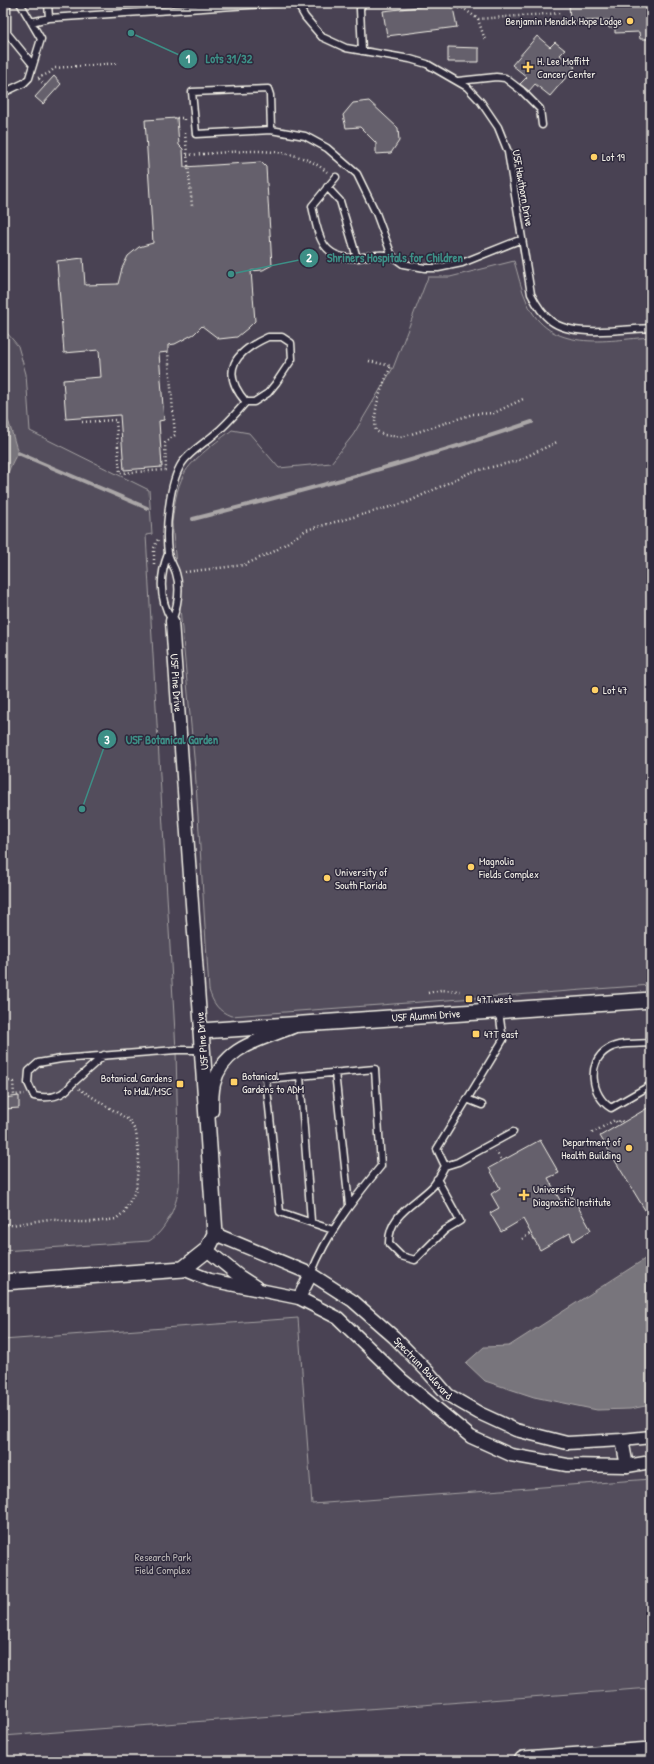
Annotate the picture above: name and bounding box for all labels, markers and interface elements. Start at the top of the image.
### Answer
place label: Benjamin Mendick Hope Lodge [505,14,623,28]
marker: Benjamin Mendick Hope Lodge [625,16,635,26]
callout: Lots 31/32 [178,47,260,71]
text: 1 [186,50,191,67]
text: Lots 31/32 [206,50,253,67]
place label: H. Lee Moffitt Cancer Center [537,54,596,81]
marker: H. Lee Moffitt Cancer Center [522,61,534,73]
street label: USF Hawthorn Drive [509,149,537,228]
place label: Lot 19 [602,150,625,164]
marker: Lot 19 [589,152,599,162]
callout: Shriners Hospitals for Children [299,246,471,270]
text: 2 [306,249,312,266]
text: Shriners Hospitals for Children [327,249,464,267]
street label: USF Pine Drive [167,653,185,713]
place label: Lot 47 [603,683,627,697]
marker: Lot 47 [590,685,600,695]
callout: USF Botanical Garden [97,727,226,751]
text: 3 [104,731,110,748]
text: USF Botanical Garden [126,731,219,748]
place label: Magnolia Fields Complex [478,854,539,881]
marker: Magnolia Fields Complex [466,862,476,872]
place label: University of South Florida [335,865,388,892]
marker: University of South Florida [322,873,332,883]
place label: 47T west [477,992,512,1006]
marker: 47T west [464,994,474,1004]
street label: USF Alumni Drive [391,1006,461,1025]
street label: USF Pine Drive [192,1011,212,1071]
place label: 47T east [484,1027,518,1041]
marker: 47T east [471,1029,481,1039]
place label: Botanical Gardens to ADM [242,1069,305,1096]
place label: Botanical Gardens to Mall/MSC [101,1071,172,1098]
marker: Botanical Gardens to ADM [229,1077,239,1087]
marker: Botanical Gardens to Mall/MSC [175,1079,185,1089]
place label: Department of Health Building [561,1135,621,1162]
marker: Department of Health Building [624,1143,634,1153]
place label: University Diagnostic Institute [533,1182,612,1209]
marker: University Diagnostic Institute [518,1189,530,1201]
street label: Spectrum Boulevard [391,1334,455,1403]
park label: Research Park Field Complex [134,1550,192,1577]

